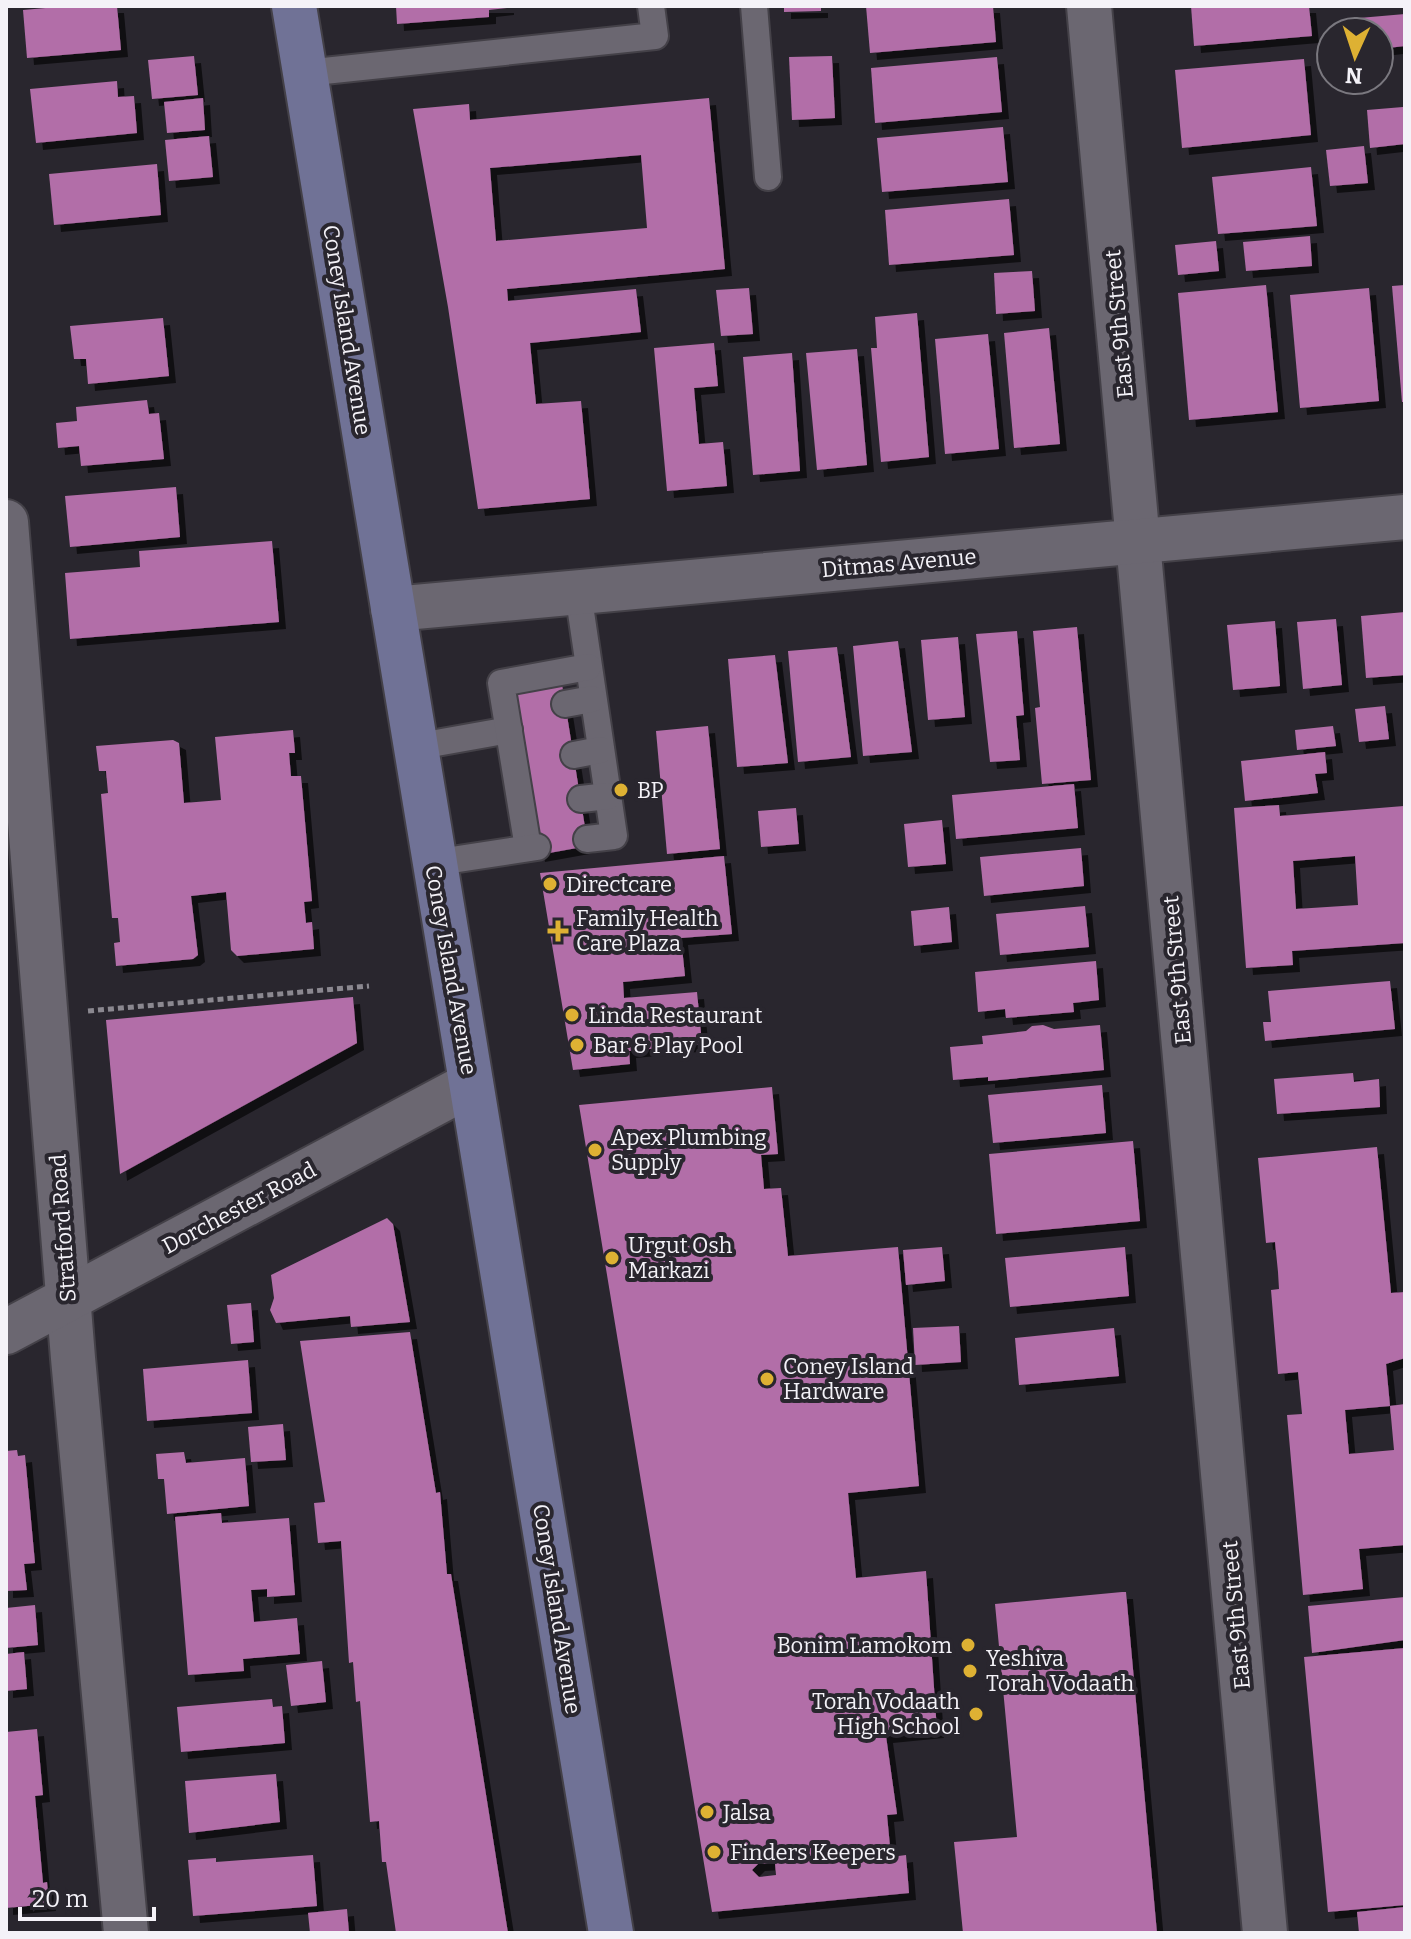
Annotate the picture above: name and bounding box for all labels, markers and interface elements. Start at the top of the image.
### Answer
north arrow [1315,16,1395,96]
text: N [1345,62,1363,89]
street label: Coney Island Avenue [317,223,377,437]
street label: East 9th Street [1099,249,1139,399]
street label: Ditmas Avenue [821,543,977,583]
place label: BP [637,777,664,804]
marker: BP [612,781,630,799]
street label: Coney Island Avenue [419,863,483,1077]
place label: Directcare [566,871,672,898]
marker: Directcare [541,875,559,893]
street label: East 9th Street [1157,895,1197,1045]
place label: Family Health Care Plaza [576,905,719,957]
marker: Family Health Care Plaza [547,920,569,942]
place label: Linda Restaurant [588,1002,762,1029]
marker: Linda Restaurant [563,1006,581,1024]
place label: Bar & Play Pool [593,1032,743,1059]
marker: Bar & Play Pool [568,1036,586,1054]
place label: Apex Plumbing Supply [611,1124,766,1176]
marker: Apex Plumbing Supply [586,1141,604,1159]
street label: Stratford Road [44,1153,82,1303]
street label: Dorchester Road [158,1156,320,1260]
place label: Urgut Osh Markazi [628,1232,733,1284]
marker: Urgut Osh Markazi [603,1249,621,1267]
place label: Coney Island Hardware [783,1353,914,1405]
marker: Coney Island Hardware [758,1370,776,1388]
street label: Coney Island Avenue [527,1502,587,1716]
street label: East 9th Street [1216,1540,1256,1690]
place label: Bonim Lamokom [777,1632,952,1659]
marker: Bonim Lamokom [959,1636,977,1654]
place label: Yeshiva Torah Vodaath [986,1645,1134,1697]
marker: Yeshiva Torah Vodaath [961,1662,979,1680]
place label: Torah Vodaath High School [812,1688,960,1740]
marker: Torah Vodaath High School [967,1705,985,1723]
place label: Jalsa [722,1799,771,1826]
marker: Jalsa [698,1803,716,1821]
place label: Finders Keepers [730,1839,896,1866]
marker: Finders Keepers [705,1843,723,1861]
scale bar [20,1871,154,1921]
text: 20 m [32,1885,88,1913]

